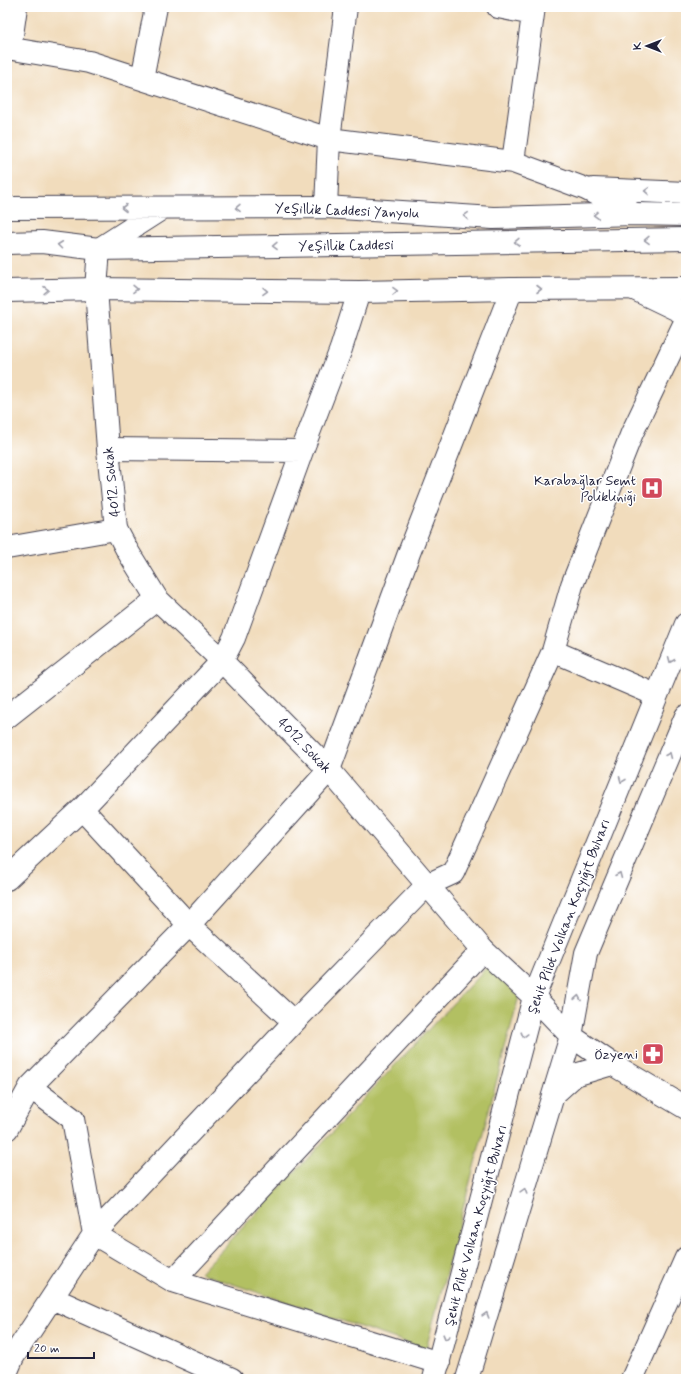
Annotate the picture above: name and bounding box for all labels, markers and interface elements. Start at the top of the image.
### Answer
north arrow [627,26,667,66]
text: K [631,42,645,50]
one-way arrow [644,187,650,196]
street label: Yeşillik Caddesi Yanyolu [274,199,420,223]
one-way arrow [235,203,241,212]
one-way arrow [121,204,127,212]
one-way arrow [593,211,599,219]
one-way arrow [463,212,469,220]
street label: Yeşillik Caddesi [298,236,394,256]
one-way arrow [644,236,650,244]
one-way arrow [514,238,520,246]
one-way arrow [57,240,63,249]
one-way arrow [272,242,278,250]
one-way arrow [132,285,138,293]
one-way arrow [536,285,542,293]
one-way arrow [43,286,49,294]
one-way arrow [262,287,268,295]
one-way arrow [392,287,398,295]
street label: 4012. Sokak [99,446,125,518]
place label: Karabağlar Semt Polikliniği [534,472,636,506]
hospital icon: Karabağlar Semt Polikliniği [639,475,665,501]
one-way arrow [668,655,676,663]
street label: 4012. Sokak [273,714,335,777]
one-way arrow [665,752,673,759]
one-way arrow [618,776,626,783]
street label: Şehit Pilot Volkan Koçyiğit Bulvarı [523,816,615,1017]
one-way arrow [614,871,622,879]
one-way arrow [573,994,582,1001]
one-way arrow [520,1031,529,1038]
pharmacy icon: Özyeni [640,1041,666,1067]
place label: Özyeni [594,1046,638,1064]
street label: Şehit Pilot Volkan Koçyiğit Bulvarı [440,1123,512,1328]
one-way arrow [519,1187,528,1194]
one-way arrow [481,1312,490,1319]
scale bar [28,1334,94,1360]
one-way arrow [442,1334,450,1340]
text: 20 m [34,1341,60,1357]

